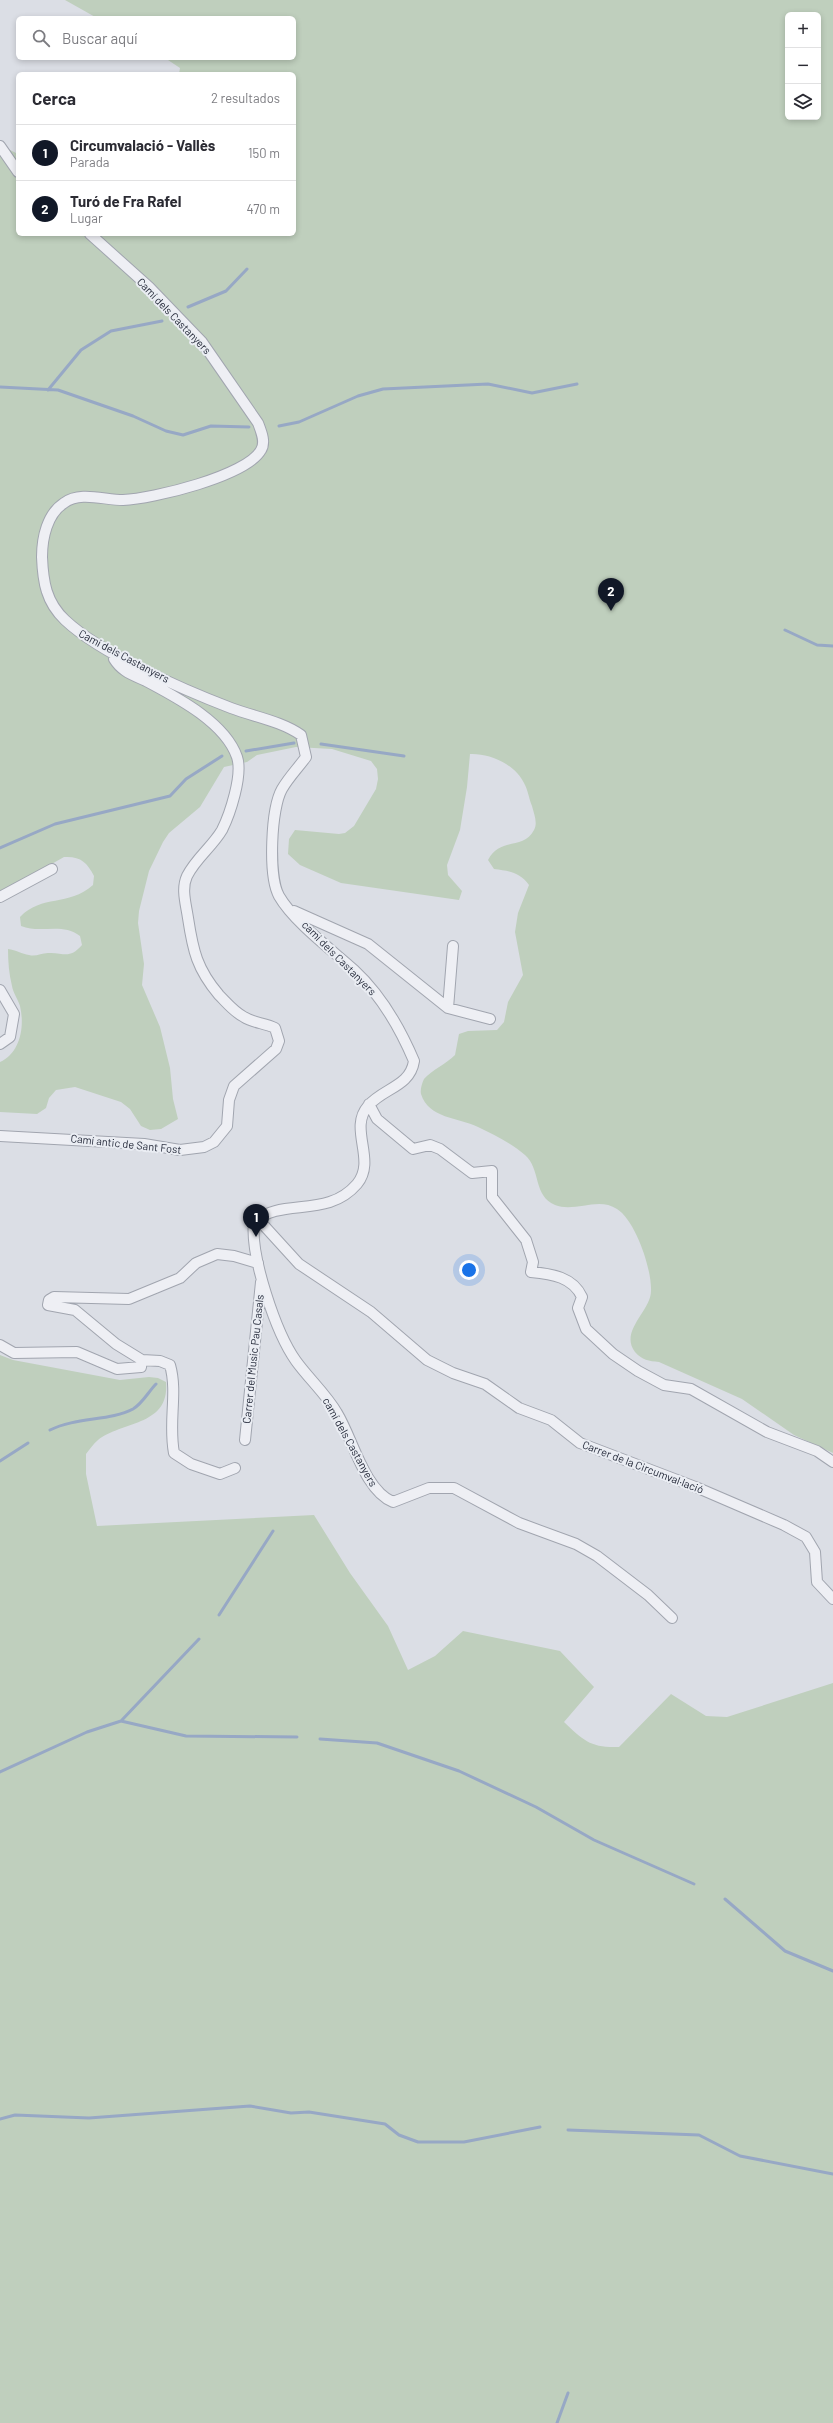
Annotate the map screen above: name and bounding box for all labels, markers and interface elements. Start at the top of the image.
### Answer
map controls [785,12,821,120]
button: + [785,12,821,48]
search box [16,16,296,60]
icon: search [30,27,52,49]
text: Buscar aquí [62,29,138,47]
button: − [785,48,821,84]
button: layers [785,84,821,120]
text: Cerca [32,88,76,108]
text: 2 resultados [211,90,280,106]
text: Circumvalació - Vallès [70,136,215,154]
text: 1 [43,145,47,161]
text: 150 m [248,145,280,161]
text: Parada [70,154,109,170]
text: Turó de Fra Rafel [70,192,181,210]
text: 2 [41,201,49,217]
text: 470 m [246,201,280,217]
text: Lugar [70,210,103,226]
street label: Camí dels Castanyers [135,275,214,356]
pin: 2 [598,578,624,611]
street label: Camí dels Castanyers [77,626,172,685]
street label: camí dels Castanyers [299,918,379,998]
street label: Camí antic de Sant Fost [70,1131,182,1156]
pin: 1 [243,1204,269,1237]
your location [459,1260,479,1280]
street label: Carrer del Music Pau Casals [239,1294,266,1424]
street label: camí dels Castanyers [321,1395,380,1489]
street label: Carrer de la Circumval·lació [581,1437,706,1496]

